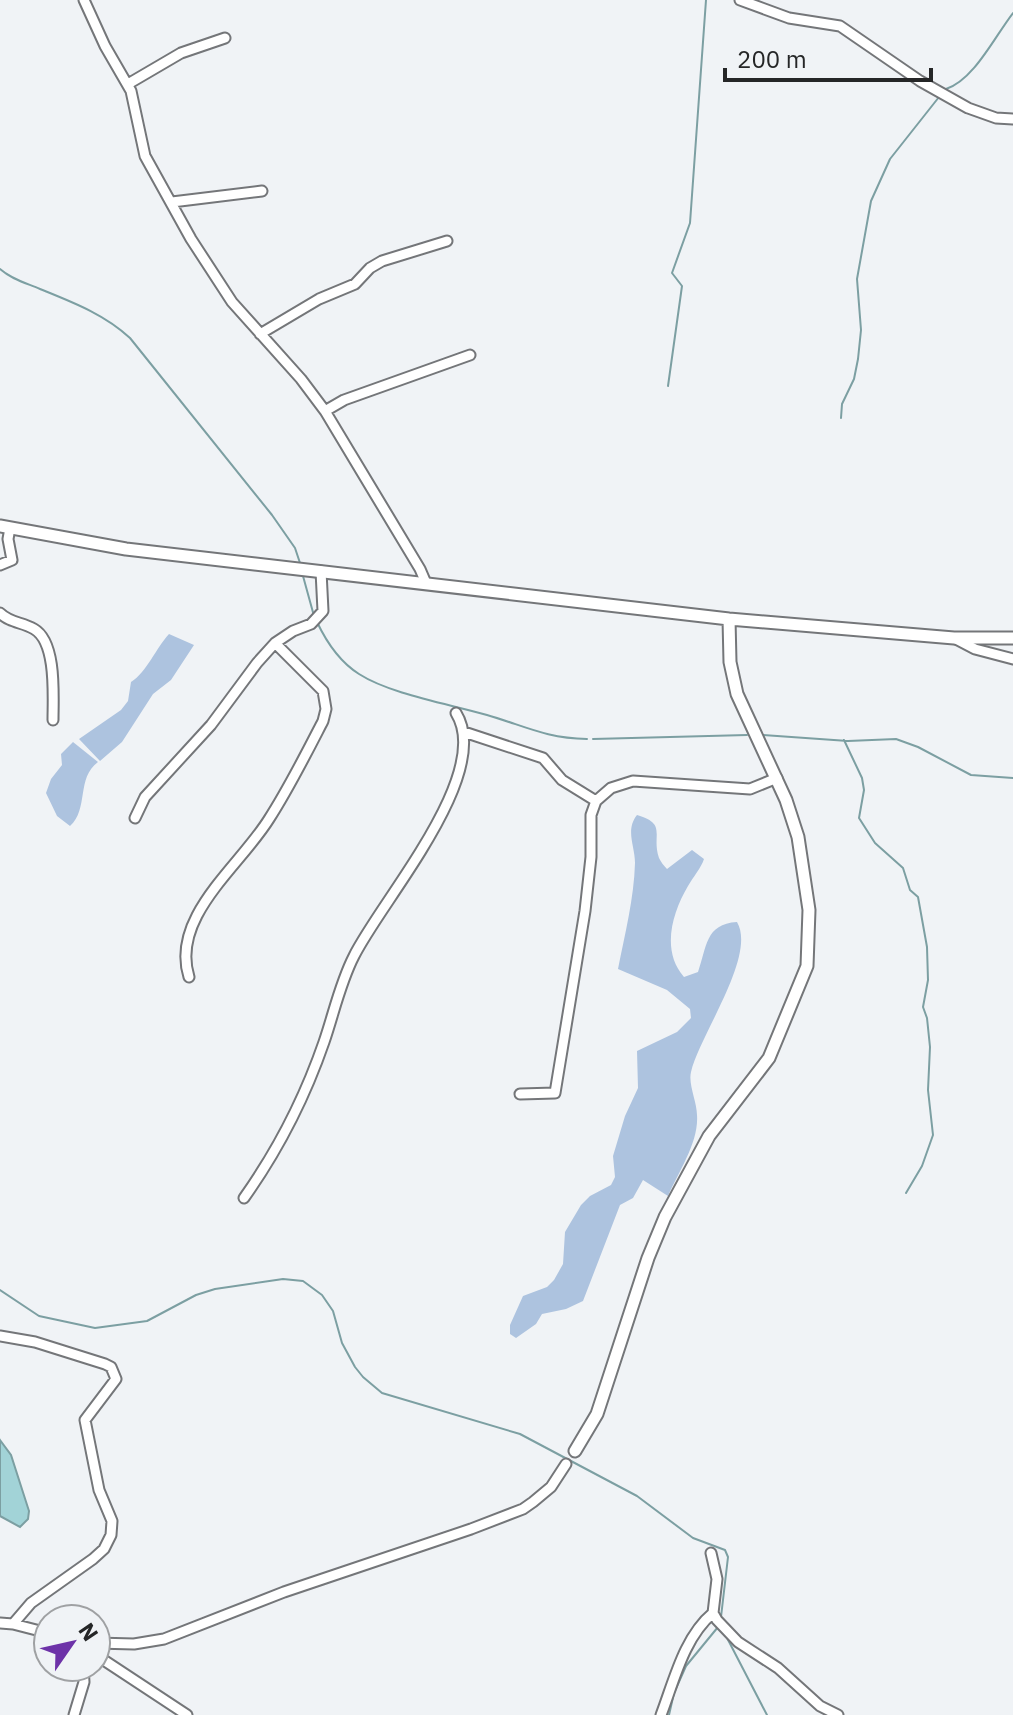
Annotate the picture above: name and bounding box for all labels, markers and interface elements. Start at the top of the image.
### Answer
scale bar [725,32,931,82]
text: 200 m [737,43,807,75]
north arrow [32,1603,112,1683]
text: N [73,1617,105,1646]

